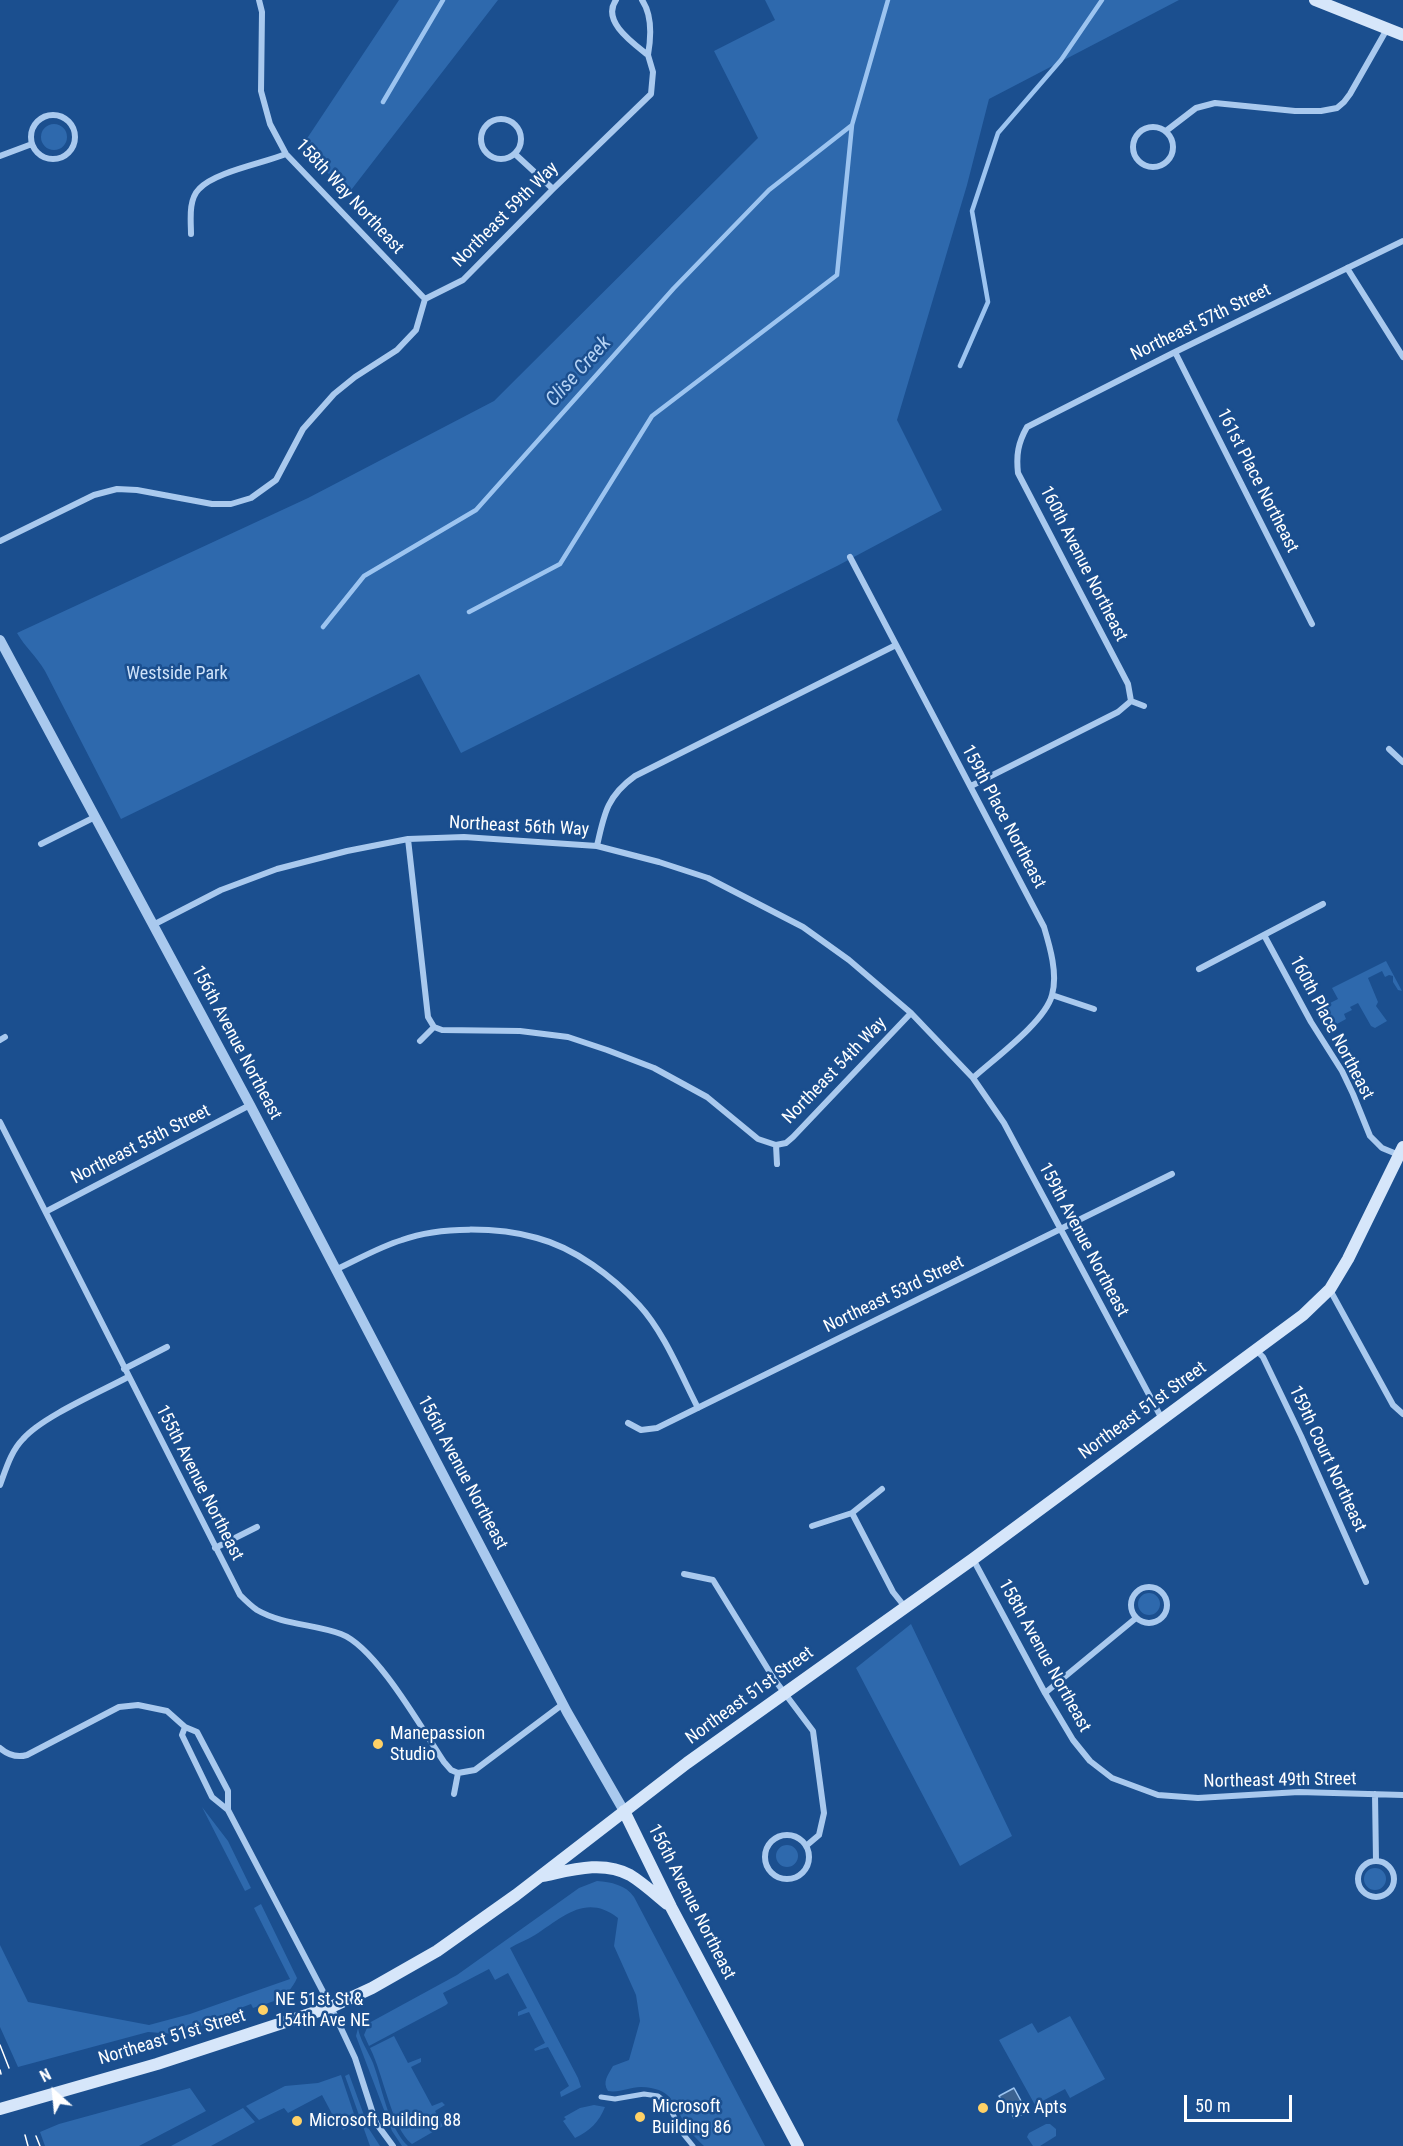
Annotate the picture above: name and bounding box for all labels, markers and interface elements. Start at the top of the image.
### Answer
street label: 158th Way Northeast [290,135,408,259]
street label: Northeast 59th Way [449,158,563,272]
street label: Northeast 57th Street [1128,280,1274,366]
water label: Clise Creek [541,332,617,412]
street label: 161st Place Northeast [1211,405,1303,557]
street label: 160th Avenue Northeast [1034,483,1132,645]
park label: Westside Park [126,663,228,685]
street label: 159th Place Northeast [956,742,1050,892]
street label: Northeast 56th Way [448,813,590,841]
street label: 160th Place Northeast [1284,953,1378,1103]
street label: 156th Avenue Northeast [186,962,286,1124]
street label: Northeast 54th Way [779,1013,891,1129]
street label: Northeast 55th Street [68,1101,214,1189]
street label: 159th Avenue Northeast [1033,1159,1133,1321]
street label: Northeast 53rd Street [820,1252,968,1338]
street label: Northeast 51st Street [1075,1357,1211,1465]
street label: 159th Court Northeast [1284,1382,1370,1536]
street label: 156th Avenue Northeast [412,1392,512,1554]
street label: 155th Avenue Northeast [150,1402,248,1564]
street label: 158th Avenue Northeast [993,1576,1095,1736]
street label: Northeast 51st Street [682,1642,818,1750]
place label: Manepassion Studio [390,1723,485,1766]
marker: Manepassion Studio [371,1737,385,1751]
street label: Northeast 49th Street [1203,1769,1357,1793]
street label: 156th Avenue Northeast [642,1821,740,1983]
place label: NE 51st St & 154th Ave NE [275,1989,370,2032]
marker: NE 51st St & 154th Ave NE [256,2003,270,2017]
street label: Northeast 51st Street [96,2005,248,2071]
north arrow [24,2062,84,2122]
text: N [37,2065,54,2086]
scale bar [1187,2083,1295,2121]
text: 50 m [1195,2095,1230,2116]
place label: Microsoft Building 86 [652,2096,731,2138]
place label: Onyx Apts [995,2097,1067,2119]
marker: Onyx Apts [976,2101,990,2115]
place label: Microsoft Building 88 [309,2110,461,2132]
marker: Microsoft Building 86 [633,2110,647,2124]
marker: Microsoft Building 88 [290,2114,304,2128]

